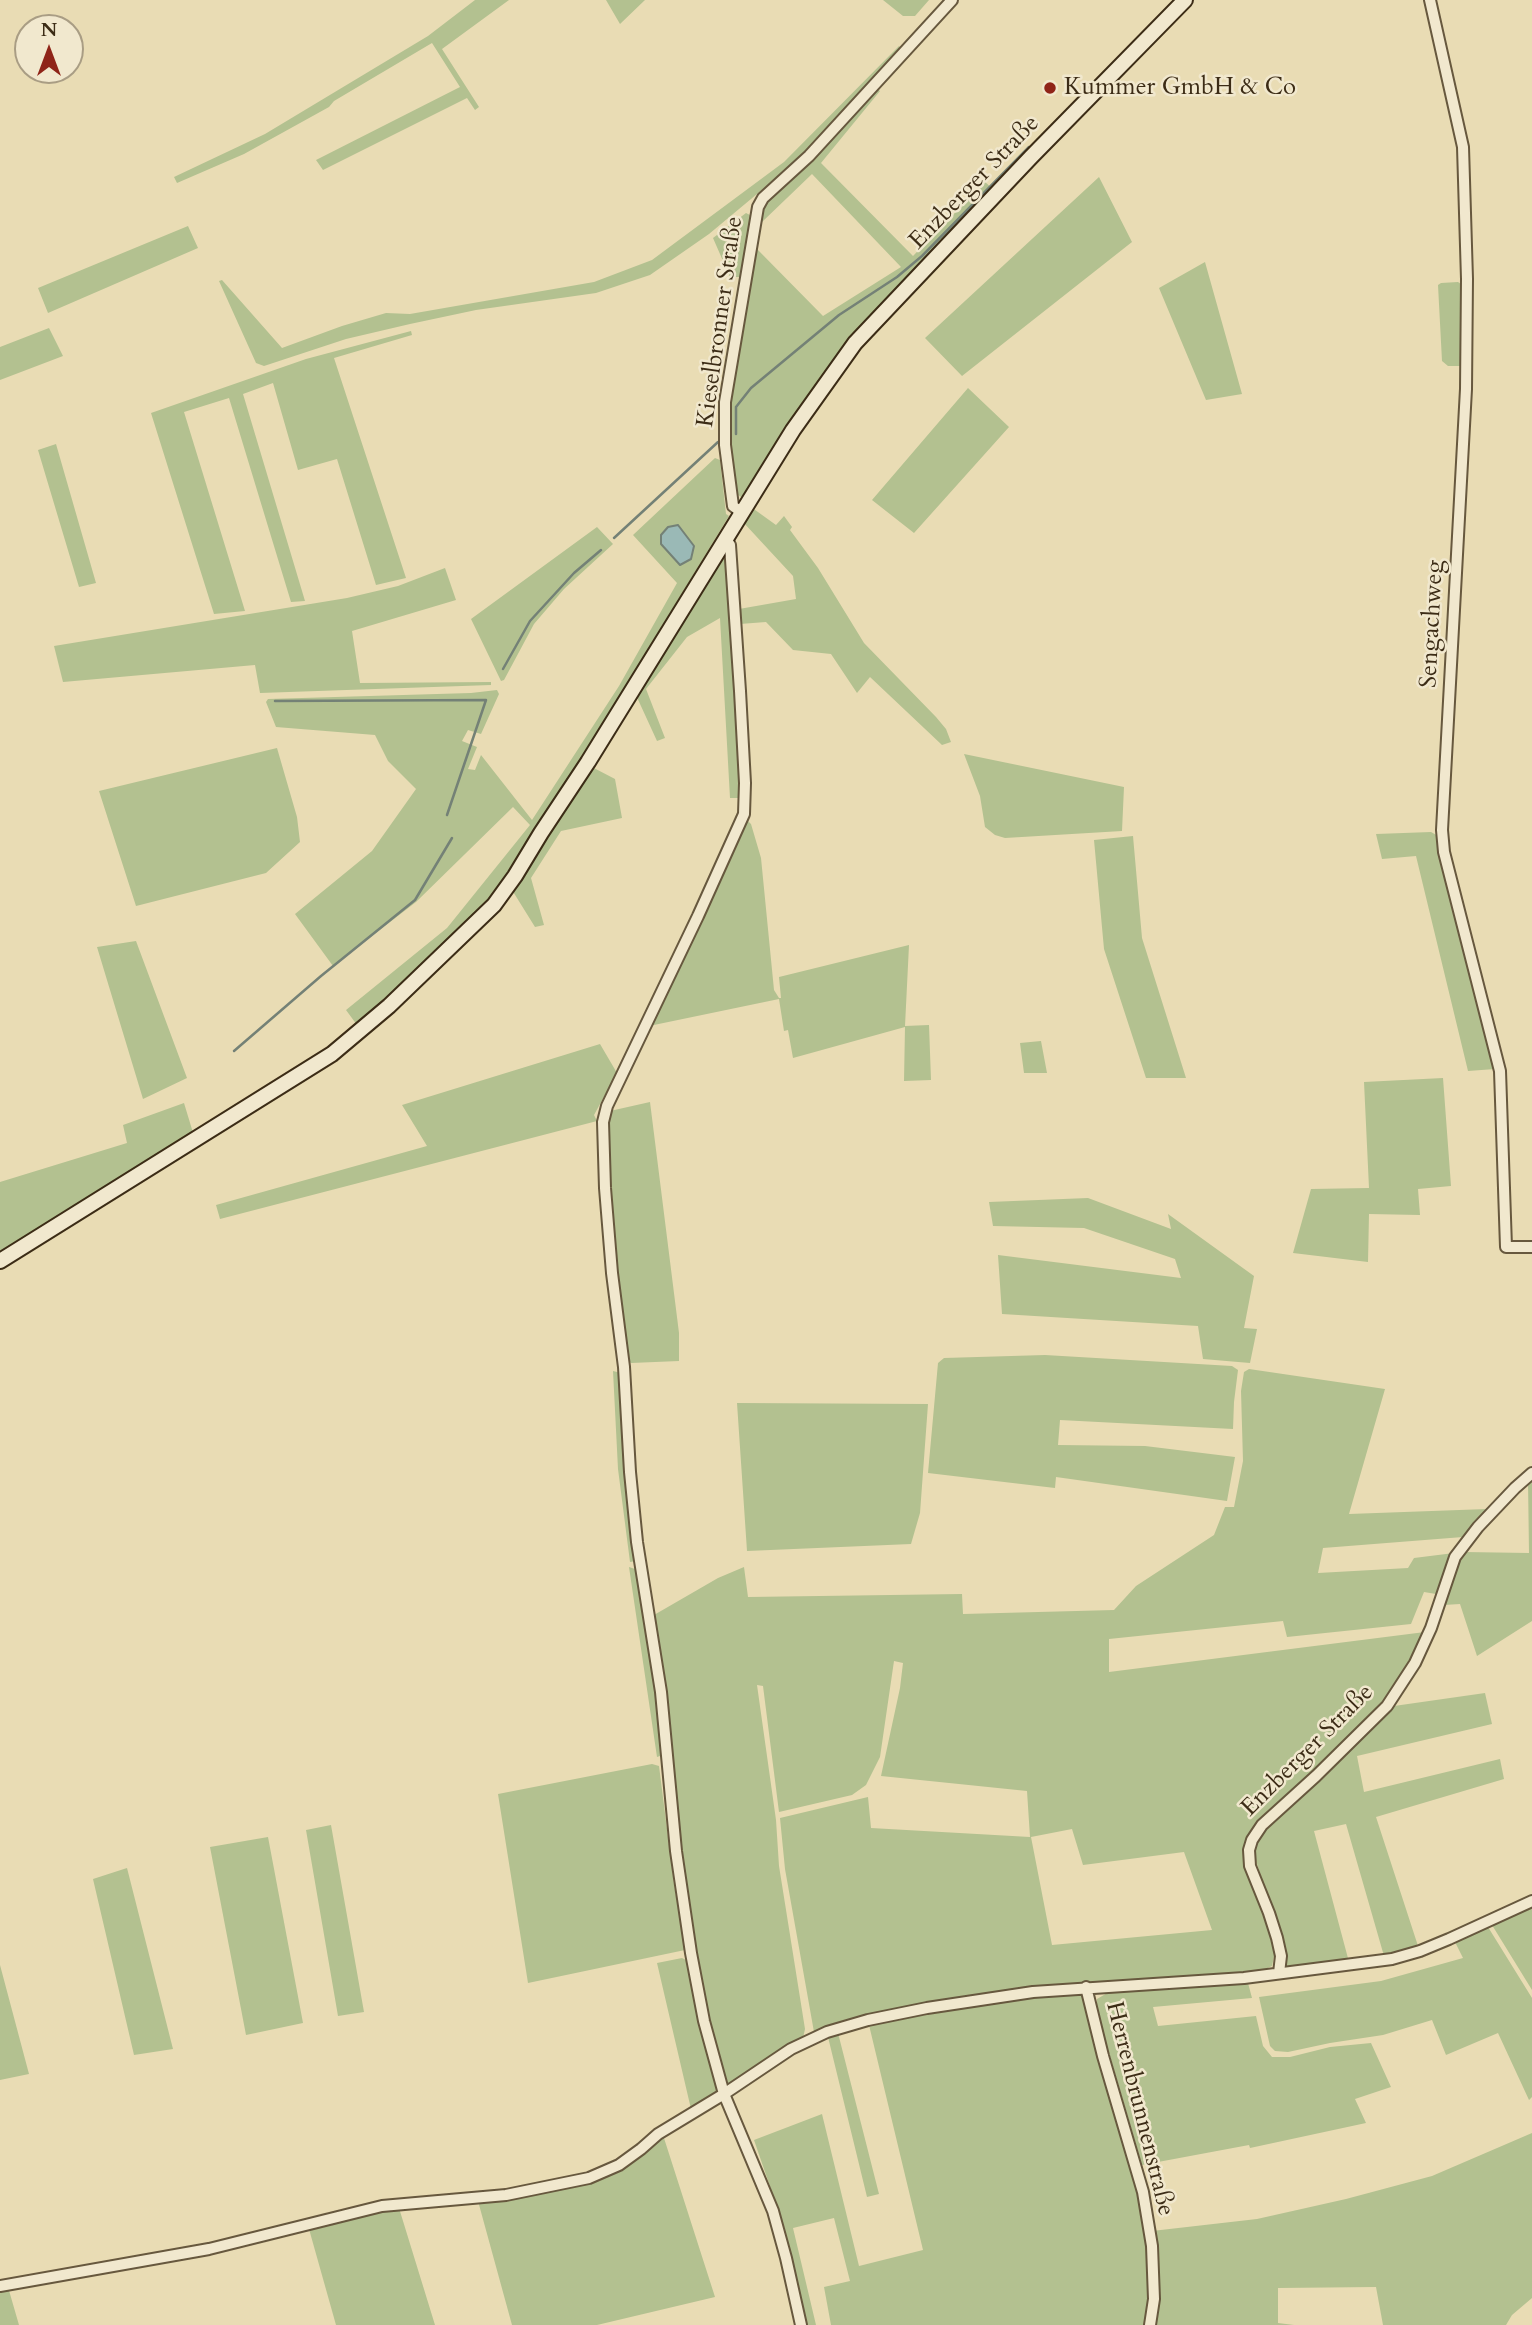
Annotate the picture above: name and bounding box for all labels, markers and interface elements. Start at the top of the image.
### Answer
north arrow [14,14,84,84]
text: N [41,17,57,43]
place label: Kummer GmbH & Co [1064,74,1296,102]
marker: Kummer GmbH & Co [1042,80,1058,96]
street label: Enzberger Straße [904,110,1046,256]
street label: Kieselbronner Straße [692,215,750,429]
street label: Sengachweg [1415,559,1451,689]
street label: Enzberger Straße [1236,1679,1380,1823]
street label: Herrenbrunnenstraße [1098,1999,1180,2219]

